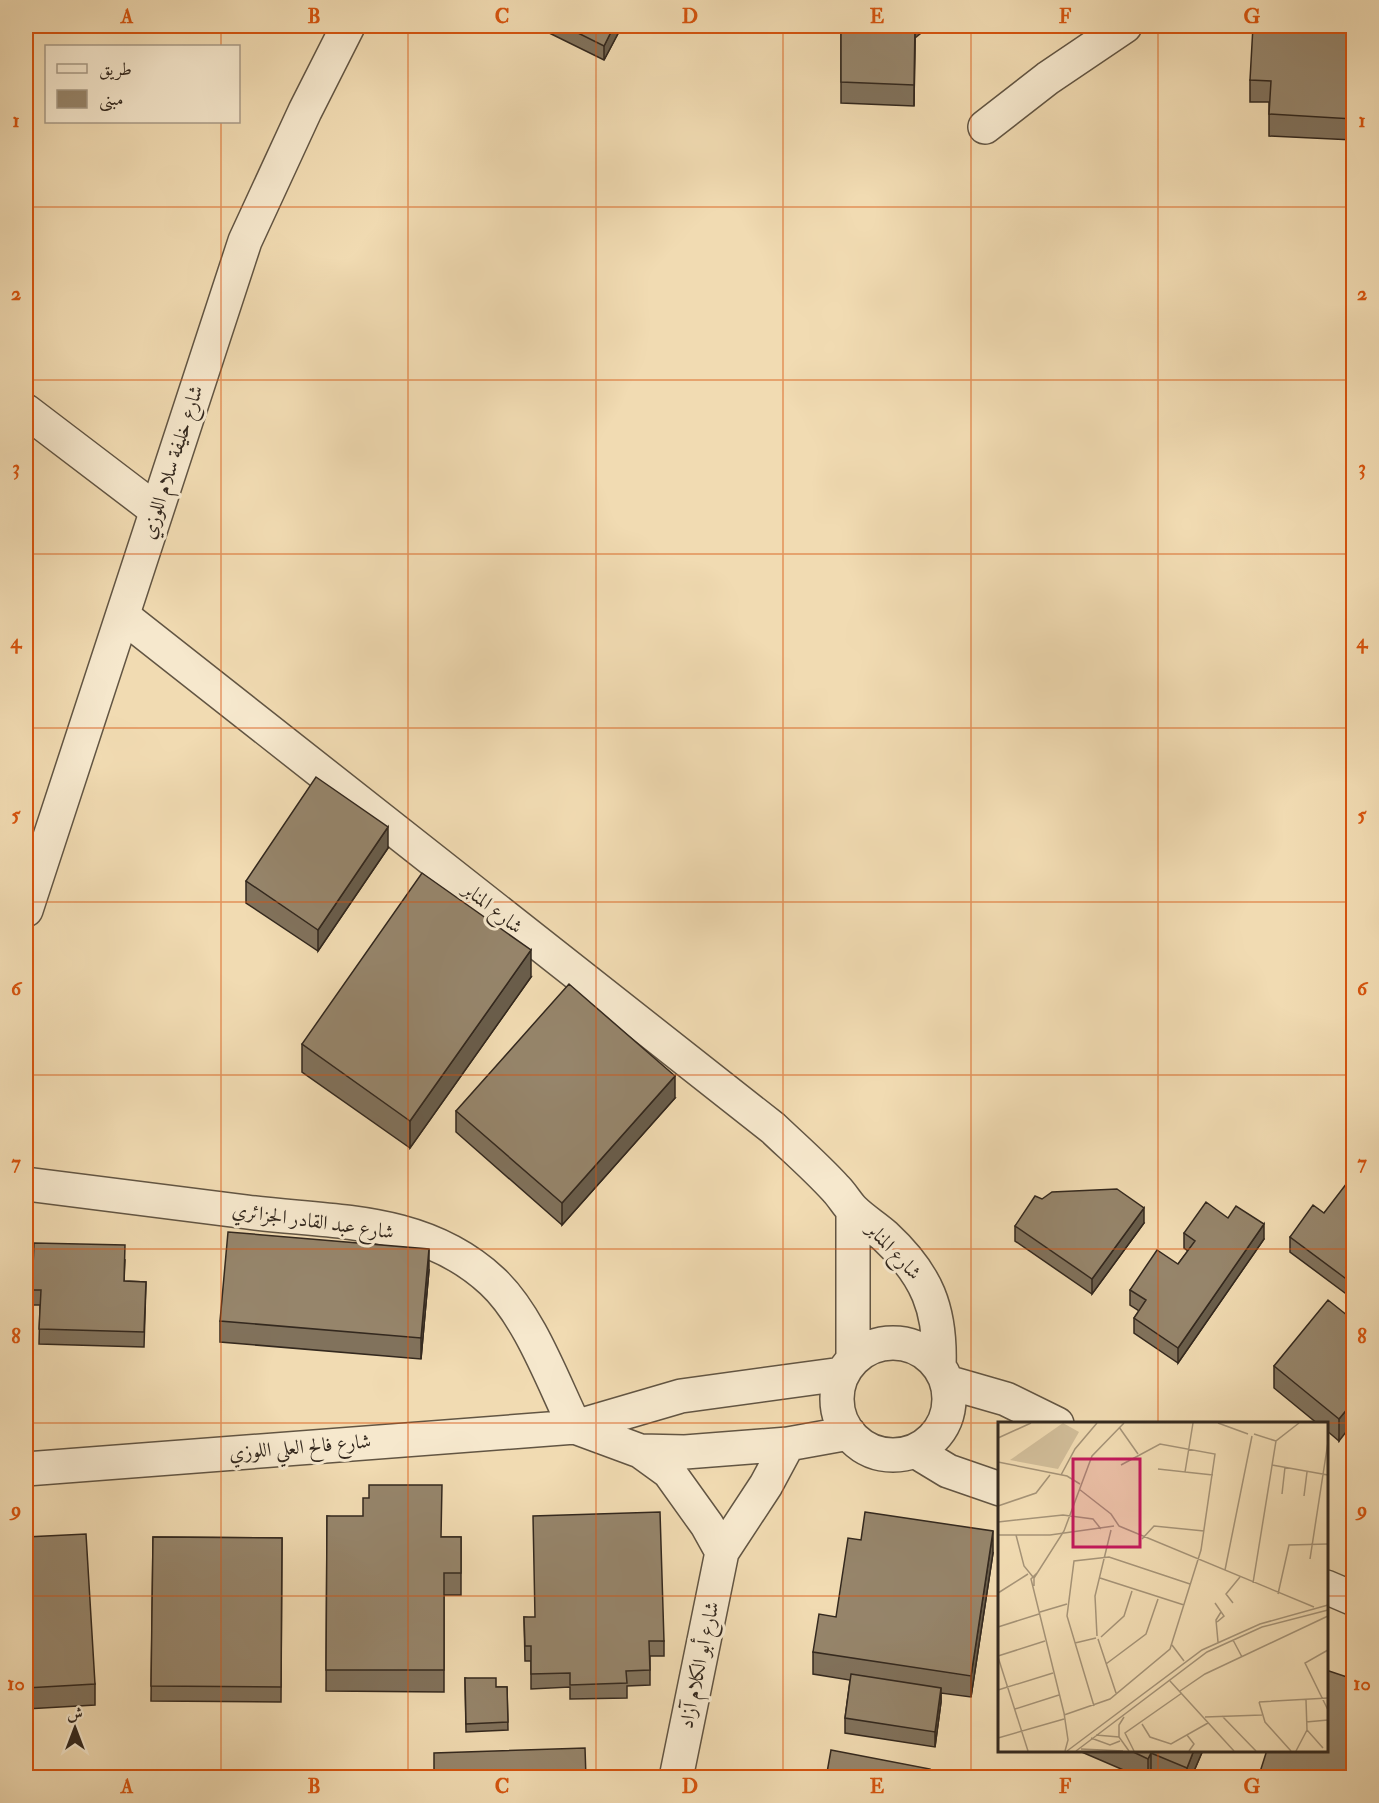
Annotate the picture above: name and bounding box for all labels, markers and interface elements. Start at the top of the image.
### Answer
text: A [120,4,134,29]
text: B [307,4,321,29]
text: C [495,4,509,29]
text: D [682,4,698,29]
text: E [870,4,885,29]
text: F [1059,4,1072,29]
text: G [1244,4,1261,29]
legend [45,45,240,123]
text: طريق [99,58,132,81]
text: مبنى [99,88,124,112]
text: 1 [12,108,20,133]
text: 1 [1358,108,1366,133]
text: 2 [11,281,21,306]
text: 2 [1357,281,1367,306]
street label: شارع خليفة سلام اللوزي [135,382,213,544]
text: 3 [12,455,20,480]
text: 3 [1358,455,1366,480]
text: 4 [10,629,23,654]
text: 4 [1356,629,1369,654]
text: 5 [12,802,22,827]
text: 5 [1358,802,1368,827]
street label: شارع المنابر [453,876,528,943]
text: 6 [11,976,23,1001]
text: 6 [1357,976,1369,1001]
text: 7 [11,1150,21,1175]
text: 7 [1357,1150,1367,1175]
street label: شارع عبد القادر الجزائري [230,1197,396,1250]
street label: شارع المنابر [856,1216,927,1288]
text: 8 [11,1324,21,1349]
text: 8 [1357,1324,1367,1349]
inset map [998,1422,1328,1752]
street label: شارع فالح العلي اللوزي [228,1428,373,1473]
text: 9 [9,1497,21,1522]
text: 9 [1355,1497,1367,1522]
street label: شارع أبو الكلام آزاد [671,1599,730,1732]
text: 10 [7,1671,25,1696]
text: 10 [1353,1671,1371,1696]
north arrow [45,1698,105,1758]
text: ش [67,1704,83,1724]
text: A [120,1774,134,1799]
text: B [307,1774,321,1799]
text: C [495,1774,509,1799]
text: D [682,1774,698,1799]
text: E [870,1774,885,1799]
text: F [1059,1774,1072,1799]
text: G [1244,1774,1261,1799]

